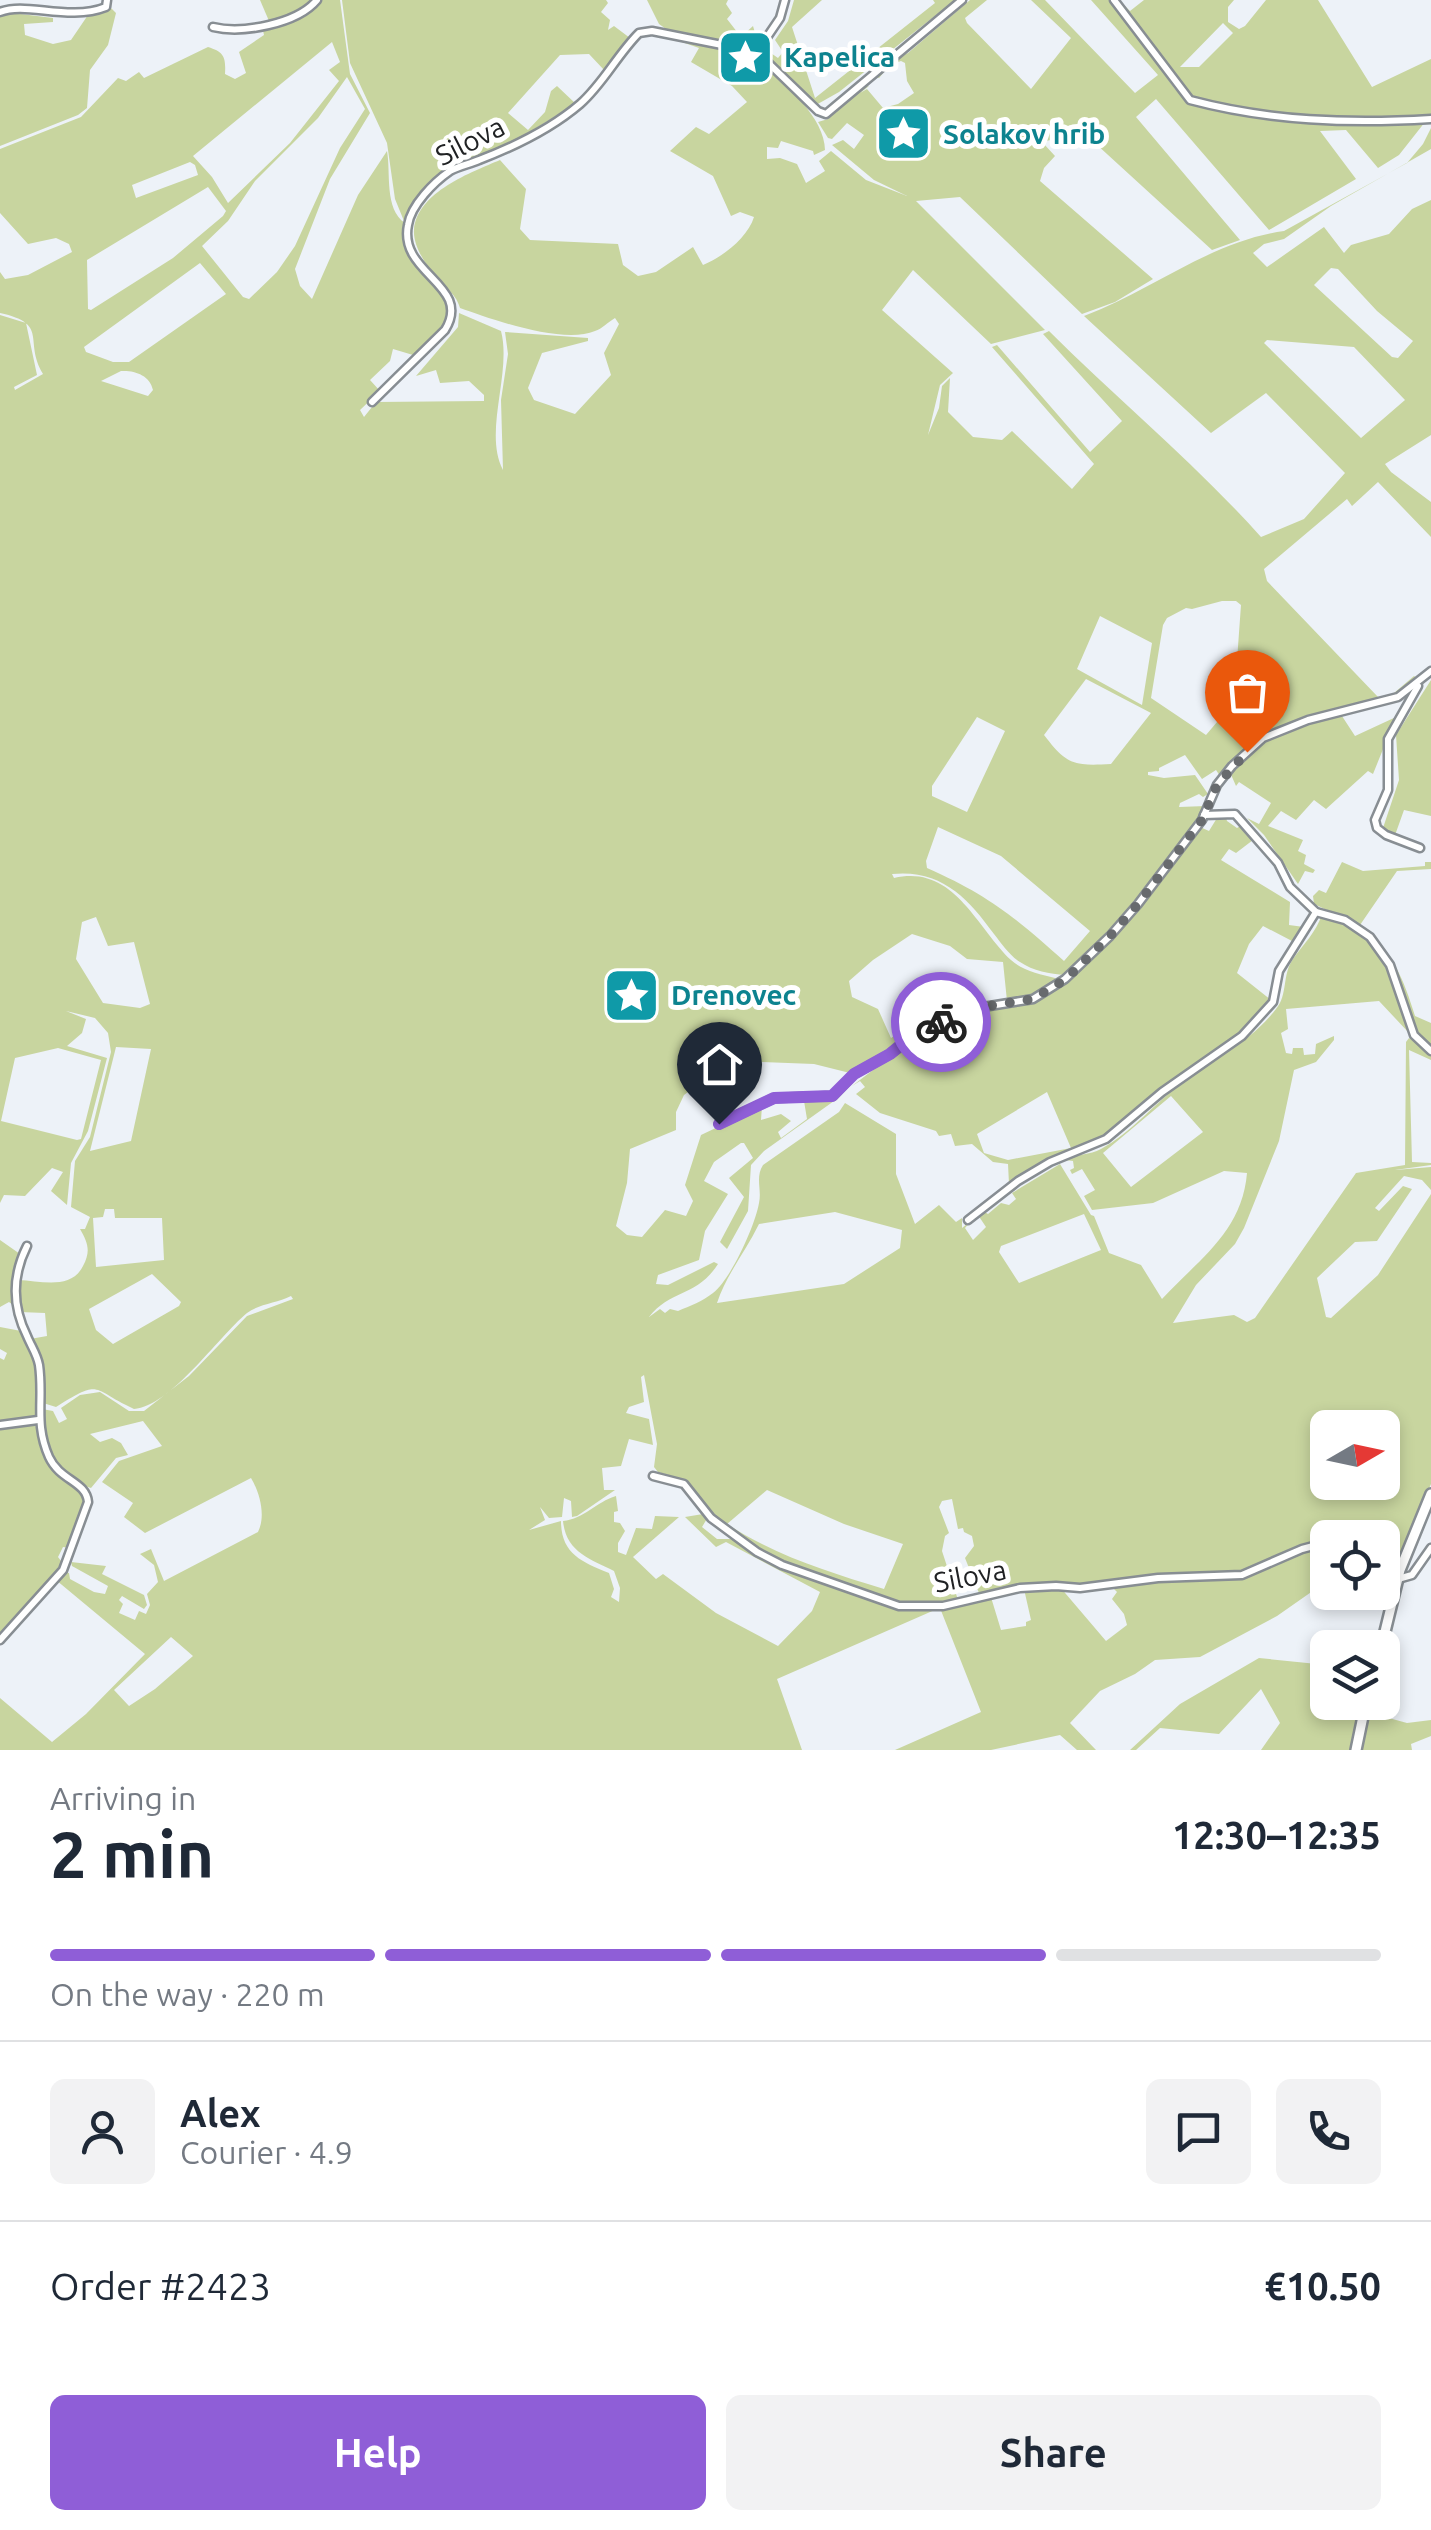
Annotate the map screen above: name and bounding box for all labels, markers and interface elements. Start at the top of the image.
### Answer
place icon: Kapelica [715,27,775,87]
place label: Kapelica [784,41,895,72]
place icon: Solakov hrib [874,104,934,164]
street label: Silova [430,110,509,171]
place label: Solakov hrib [943,118,1105,149]
pin [1205,650,1290,753]
icon: bag [1220,665,1275,720]
place icon: Drenovec [602,965,662,1025]
courier [891,972,991,1072]
place label: Drenovec [671,979,796,1010]
icon: bike [914,995,969,1050]
pin [677,1022,762,1125]
icon: home [692,1037,747,1092]
north arrow [1310,1410,1400,1500]
map controls [1310,1410,1400,1720]
button: locate [1310,1520,1400,1610]
street label: Silova [931,1553,1009,1598]
button: layers [1310,1630,1400,1720]
text: Arriving in [50,1780,196,1816]
text: 12:30–12:35 [1172,1814,1381,1856]
text: 2 min [50,1817,214,1890]
text: On the way · 220 m [50,1976,325,2012]
button: person [50,2079,155,2184]
button: chat [1146,2079,1251,2184]
button: phone [1276,2079,1381,2184]
text: Alex [180,2092,261,2134]
text: Courier · 4.9 [180,2134,353,2170]
text: Order #2423 [50,2265,271,2307]
text: €10.50 [1264,2265,1381,2307]
button: Help [50,2395,706,2510]
button: Share [726,2395,1381,2510]

